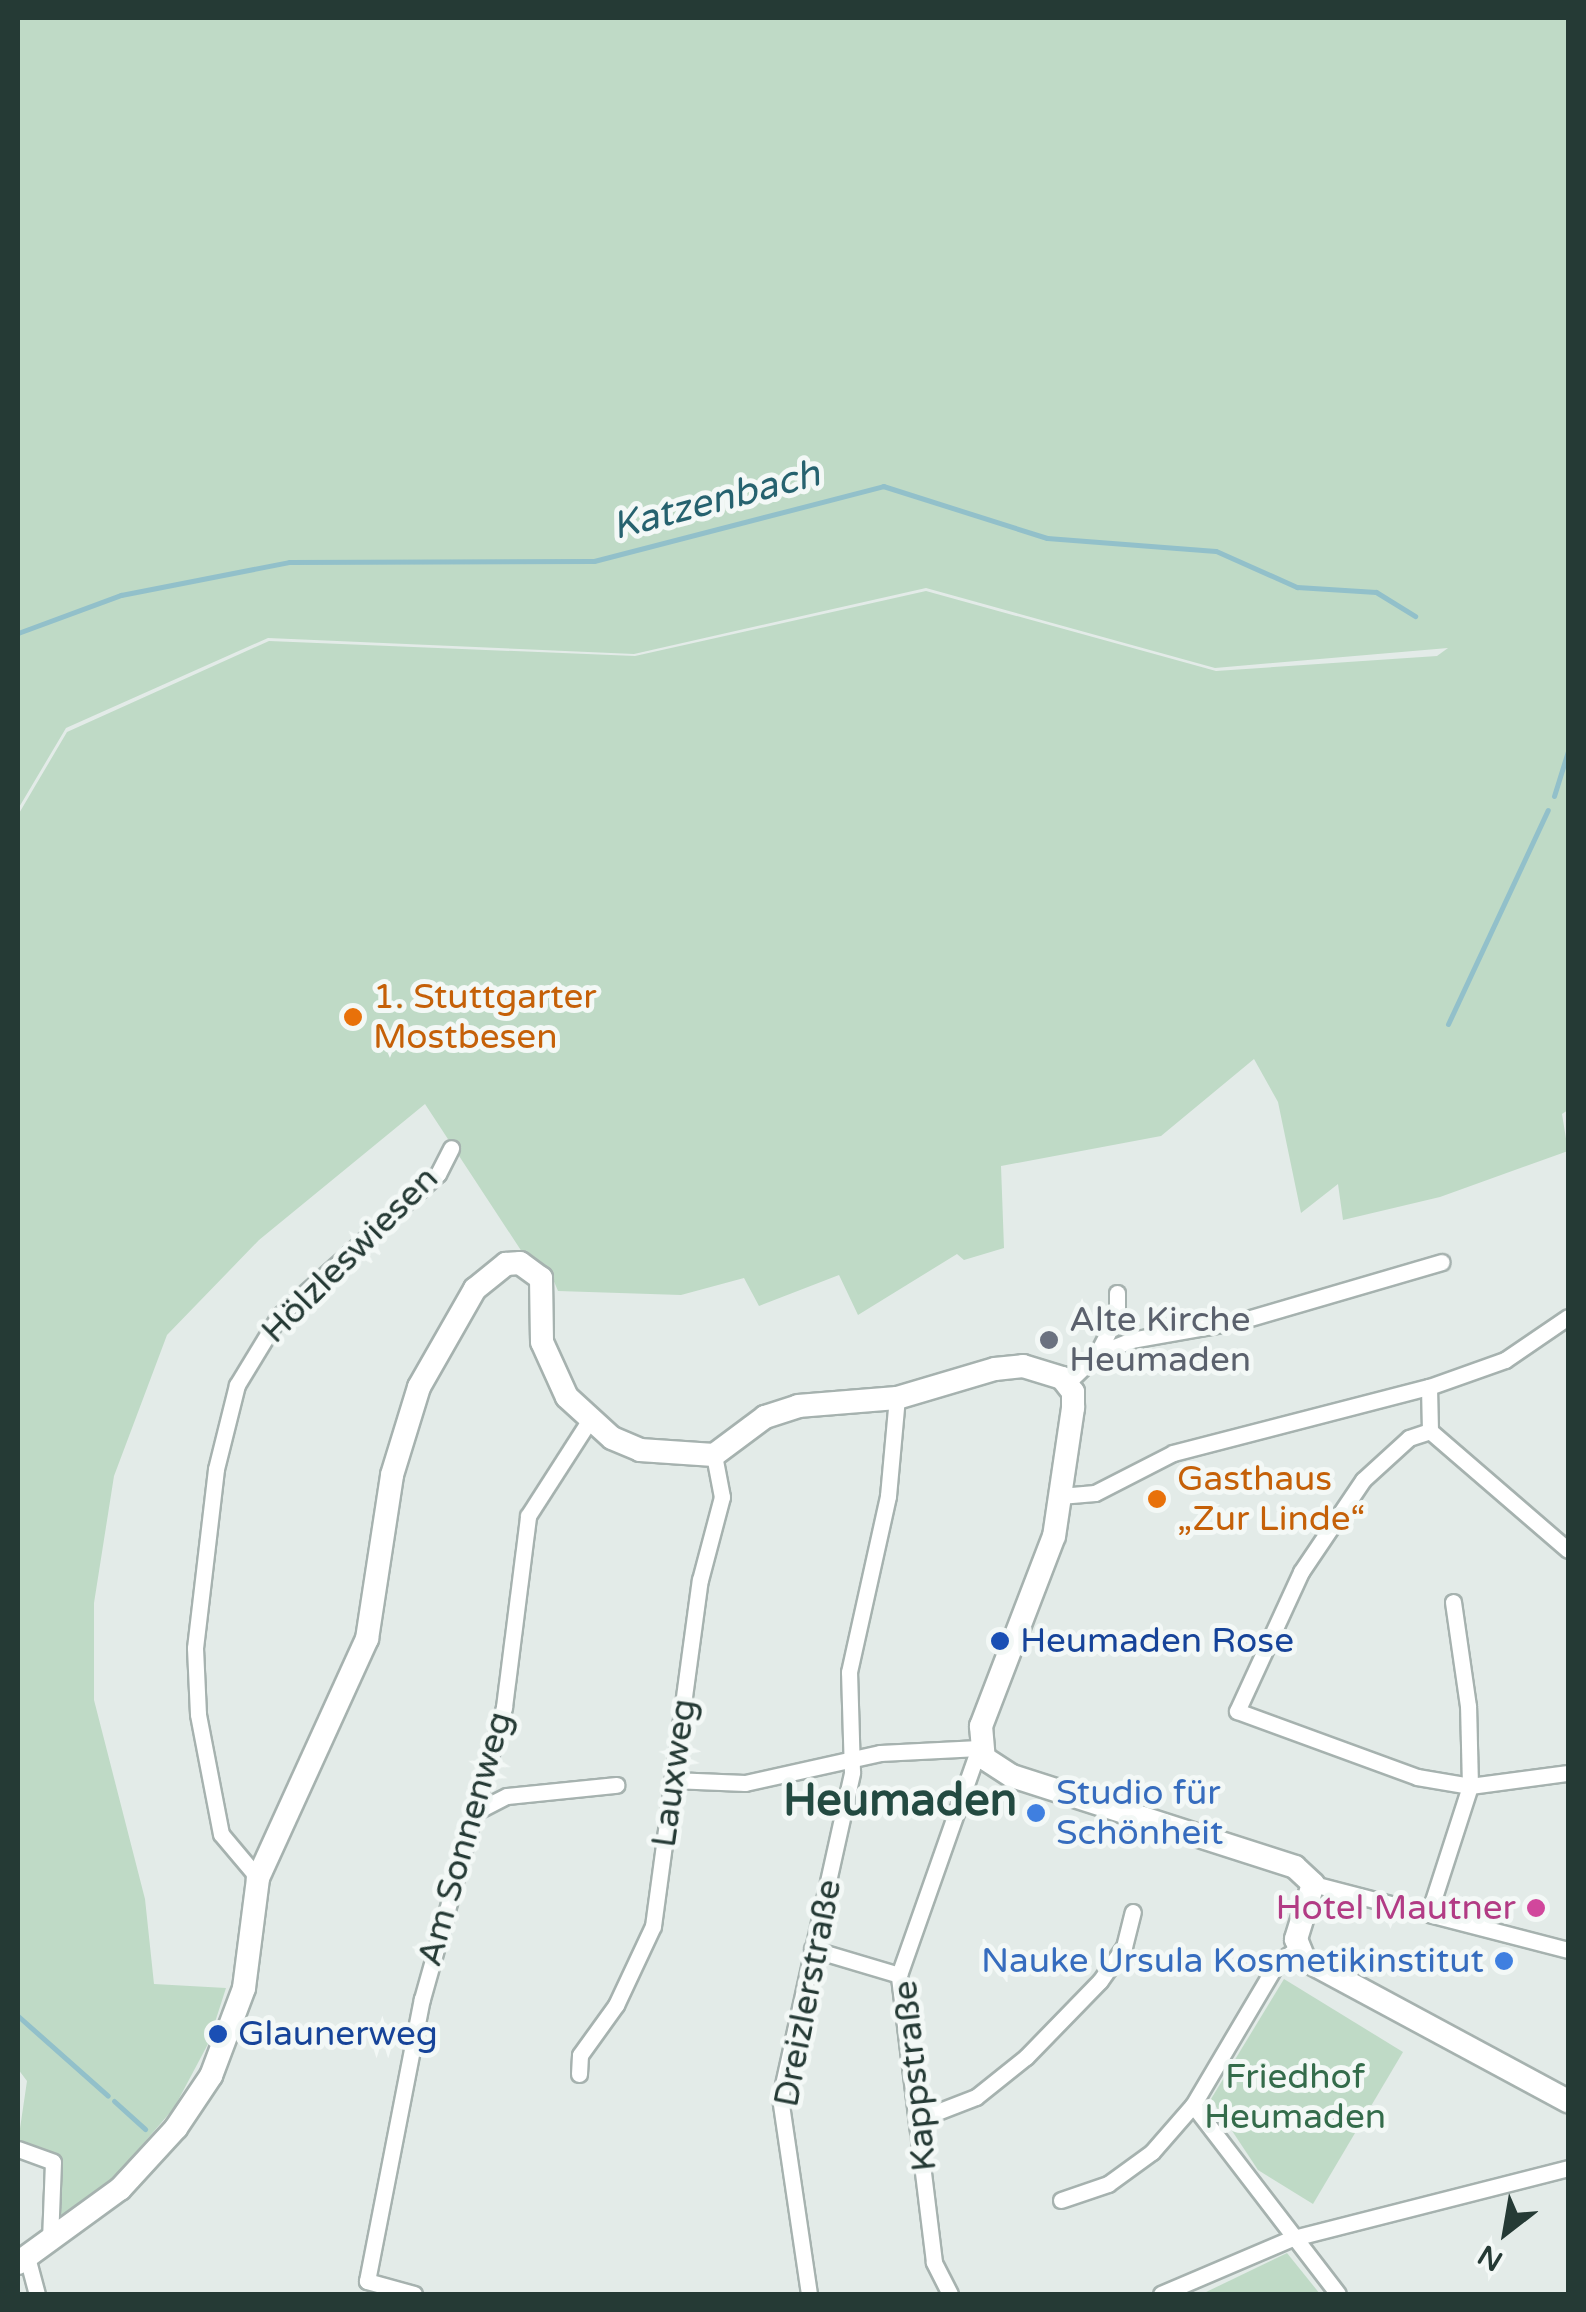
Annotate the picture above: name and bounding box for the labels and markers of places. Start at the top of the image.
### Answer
place label: 1. Stuttgarter Mostbesen [373,976,597,1058]
marker: 1. Stuttgarter Mostbesen [342,1006,364,1028]
place label: Alte Kirche Heumaden [1069,1299,1251,1381]
marker: Alte Kirche Heumaden [1038,1329,1060,1351]
place label: Gasthaus „Zur Linde“ [1177,1458,1366,1540]
marker: Gasthaus „Zur Linde“ [1146,1488,1168,1510]
place label: Heumaden Rose [1020,1620,1294,1662]
marker: Heumaden Rose [989,1630,1011,1652]
place label: Studio für Schönheit [1056,1772,1223,1854]
marker: Studio für Schönheit [1025,1802,1047,1824]
place label: Hotel Mautner [1276,1887,1516,1929]
marker: Hotel Mautner [1525,1897,1547,1919]
place label: Nauke Ursula Kosmetikinstitut [981,1940,1484,1982]
marker: Nauke Ursula Kosmetikinstitut [1493,1950,1515,1972]
place label: Glaunerweg [238,2013,438,2055]
marker: Glaunerweg [207,2023,229,2045]

